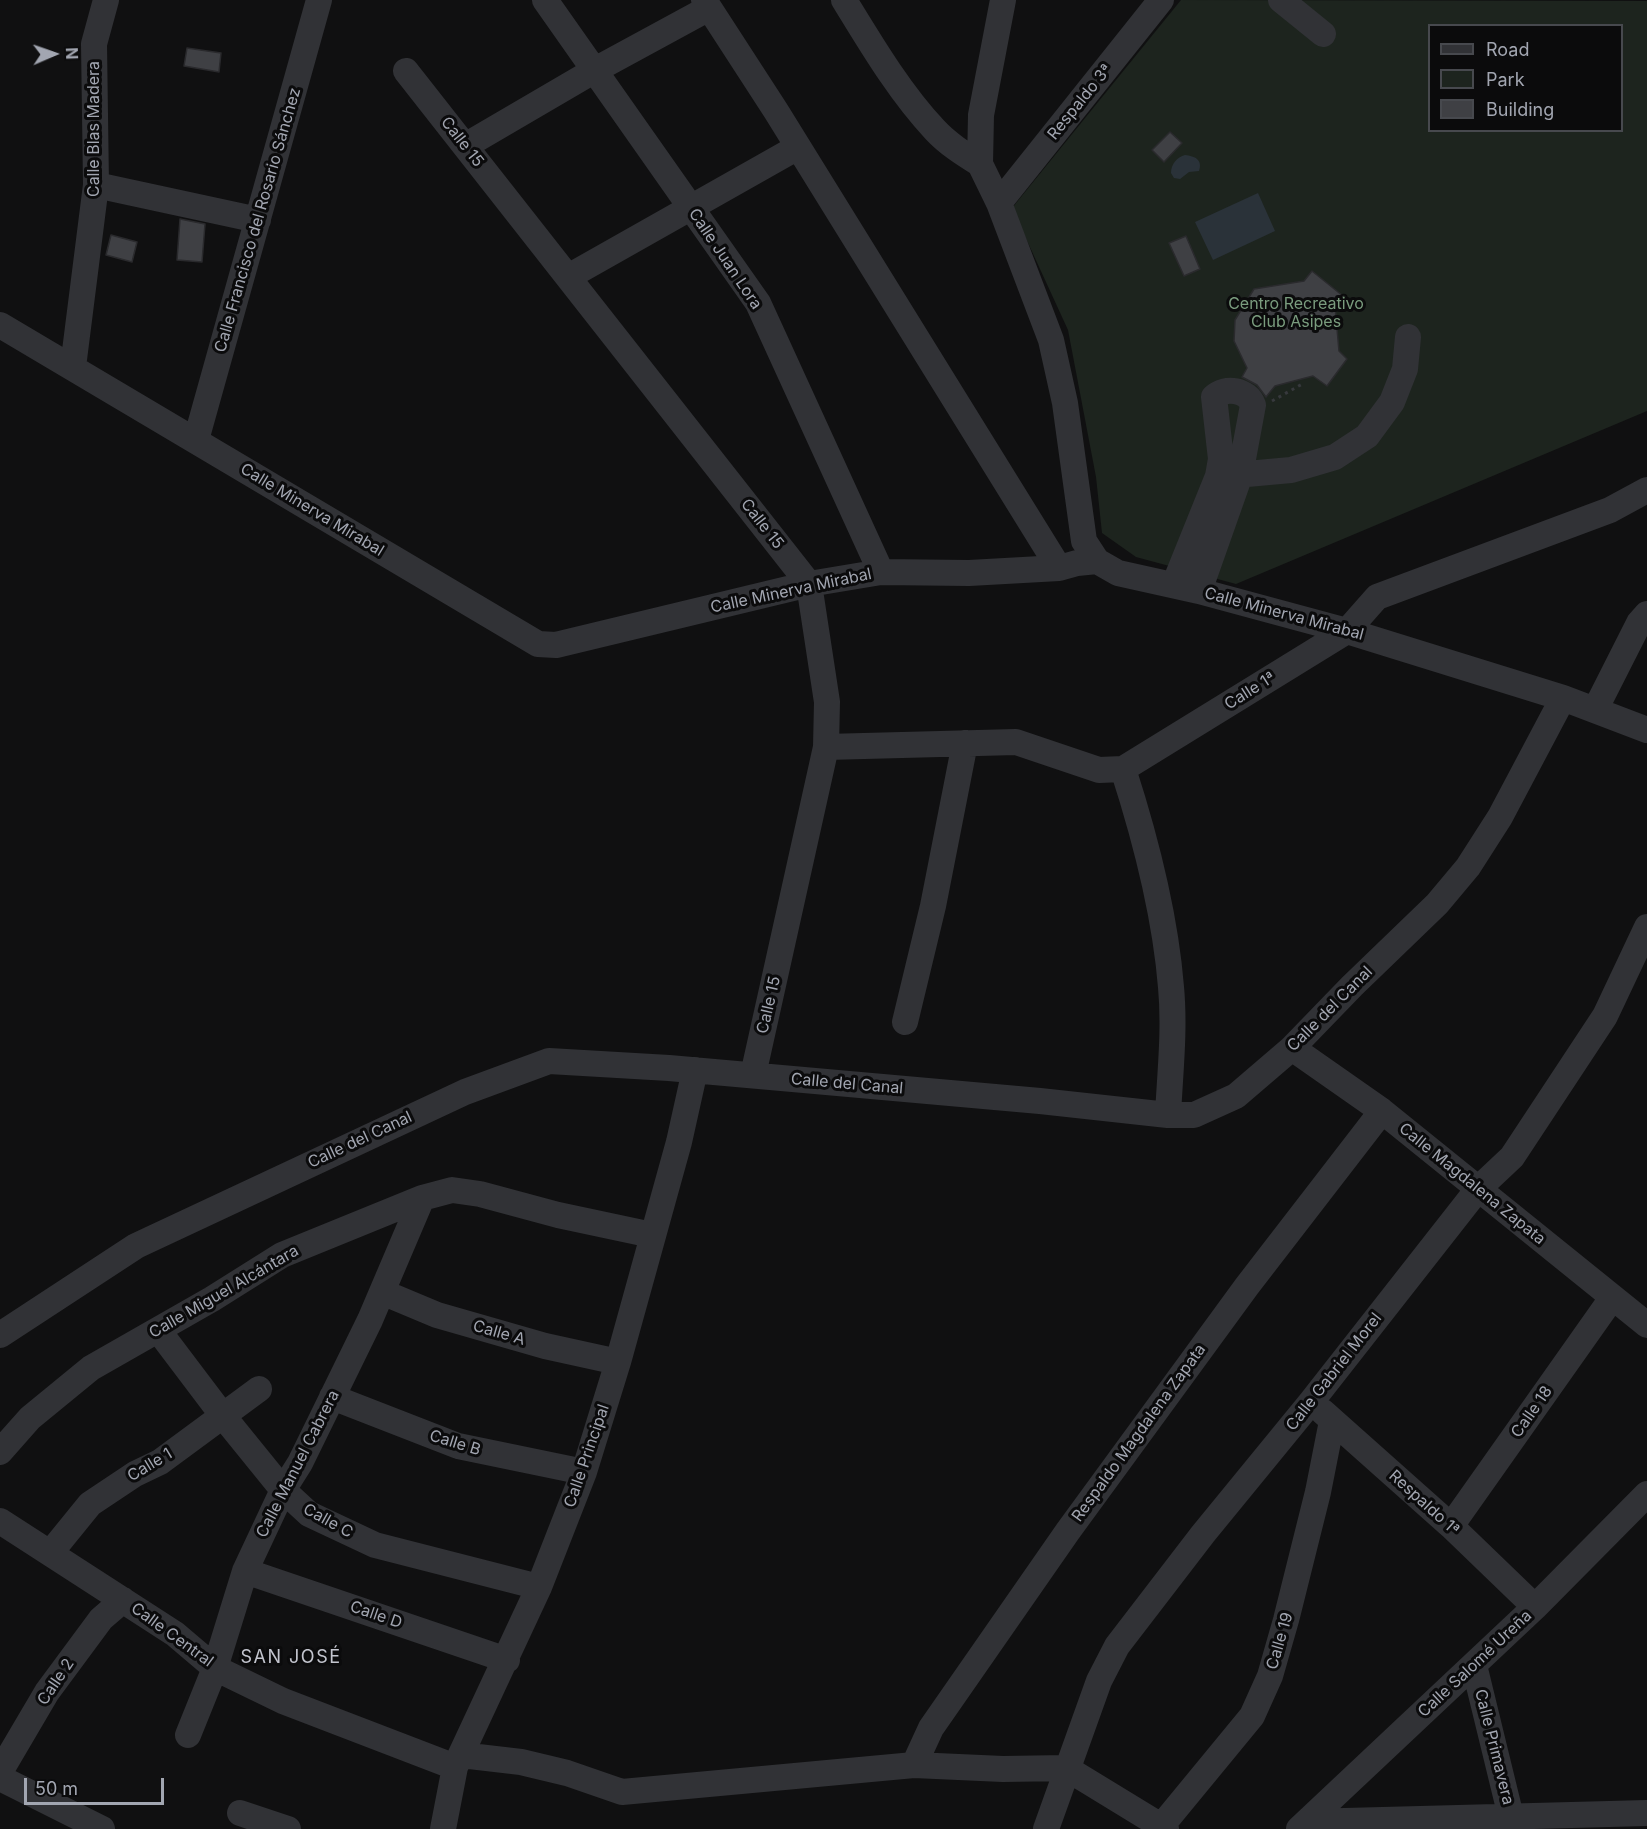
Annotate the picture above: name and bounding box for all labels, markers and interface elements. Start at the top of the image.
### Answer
north arrow [24,24,84,84]
legend [1428,24,1623,132]
text: Road [1486,39,1529,60]
text: N [62,47,82,60]
street label: Respaldo 3ª [1044,60,1116,144]
street label: Calle Blas Madera [84,61,104,197]
text: Park [1486,69,1525,90]
street label: Calle Francisco del Rosario Sánchez [211,85,305,355]
text: Building [1486,99,1554,120]
street label: Calle 15 [436,113,488,171]
street label: Calle Juan Lora [684,205,766,313]
park label: Centro Recreativo Club Asipes [1228,294,1364,332]
street label: Calle Minerva Mirabal [237,459,387,561]
street label: Calle 15 [736,495,788,553]
street label: Calle Minerva Mirabal [709,565,873,617]
street label: Calle Minerva Mirabal [1202,583,1366,645]
street label: Calle 1ª [1221,668,1279,714]
street label: Calle del Canal [1283,962,1377,1056]
street label: Calle 15 [753,974,785,1036]
street label: Calle del Canal [790,1070,904,1098]
street label: Calle del Canal [305,1107,415,1173]
street label: Calle Magdalena Zapata [1395,1119,1549,1249]
street label: Calle Miguel Alcántara [146,1241,302,1343]
street label: Calle Gabriel Morel [1282,1309,1386,1435]
street label: Calle A [471,1316,527,1350]
street label: Respaldo Magdalena Zapata [1068,1340,1210,1526]
street label: Calle 18 [1507,1382,1557,1442]
street label: Calle Manuel Cabrera [252,1387,344,1541]
street label: Calle Principal [560,1402,614,1510]
street label: Calle B [427,1426,483,1460]
street label: Calle 1 [124,1444,176,1486]
street label: Respaldo 1ª [1385,1466,1463,1540]
street label: Calle C [300,1500,356,1542]
street label: Calle D [347,1597,405,1633]
street label: Calle Central [127,1599,217,1671]
street label: Calle Salomé Ureña [1414,1606,1536,1722]
street label: Calle 19 [1263,1610,1297,1672]
district label: SAN JOSÉ [241,1647,341,1669]
street label: Calle 2 [34,1655,78,1709]
street label: Calle Primavera [1470,1687,1518,1807]
scale bar [27,1766,166,1804]
text: 50 m [35,1778,78,1799]

